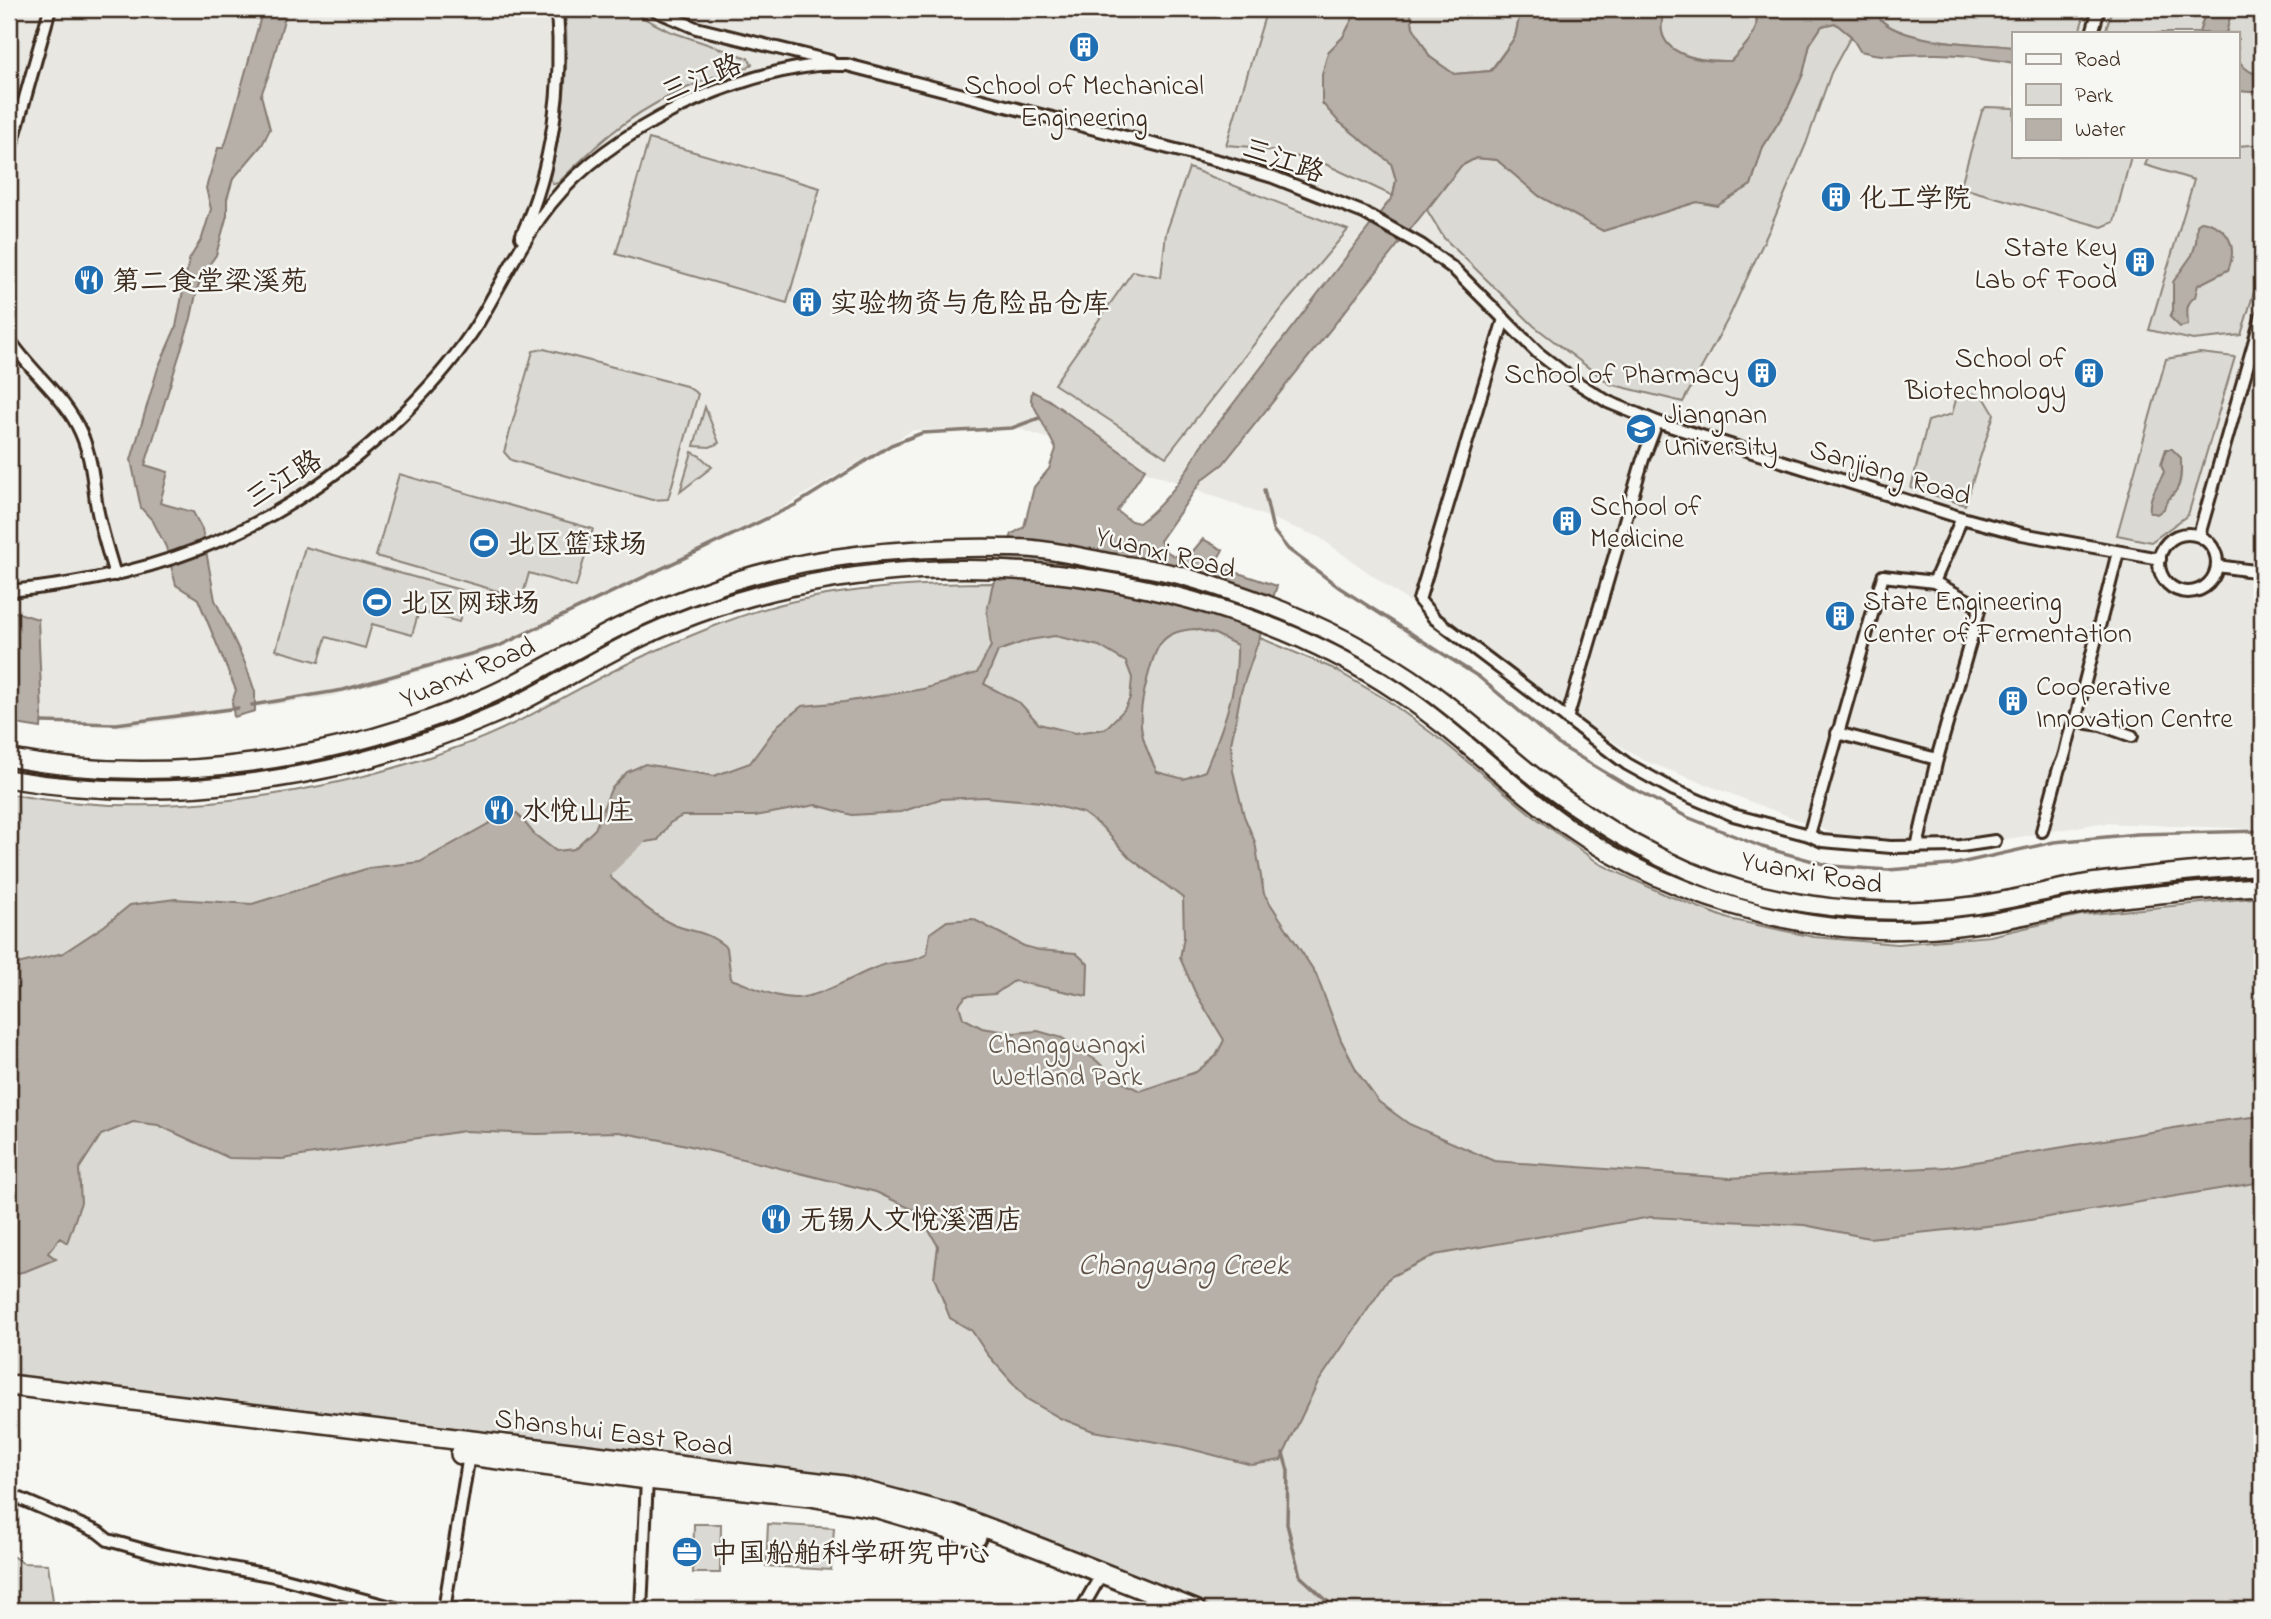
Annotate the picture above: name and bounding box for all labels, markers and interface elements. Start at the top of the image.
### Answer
building icon: School of Mechanical Engineering [1067,30,1101,64]
legend [2012,32,2240,158]
street label: 三江路 [656,46,749,115]
text: Road [2075,46,2121,76]
place label: School of Mechanical Engineering [964,67,1204,140]
text: Park [2075,82,2114,112]
text: Water [2075,116,2126,146]
street label: 三江路 [1236,129,1329,195]
building icon: 化工学院 [1819,180,1853,214]
place label: 化工学院 [1859,180,1971,221]
place label: State Key Lab of Food [1975,229,2117,302]
building icon: State Key Lab of Food [2123,245,2157,279]
restaurant icon: 第二食堂梁溪苑 [72,263,106,297]
place label: 第二食堂梁溪苑 [112,263,308,304]
building icon: 实验物资与危险品仓库 [790,285,824,319]
place label: 实验物资与危险品仓库 [830,285,1110,326]
place label: School of Biotechnology [1904,340,2066,413]
place label: School of Pharmacy [1504,356,1739,397]
building icon: School of Pharmacy [1745,356,1779,390]
building icon: School of Biotechnology [2072,356,2106,390]
place label: Jiangnan University [1664,396,1778,469]
school or university icon: Jiangnan University [1624,412,1658,446]
street label: Sanjiang Road [1804,430,1976,518]
street label: 三江路 [238,441,331,521]
place label: School of Medicine [1590,488,1701,561]
building icon: School of Medicine [1550,504,1584,538]
street label: Yuanxi Road [1091,517,1240,592]
sports icon: 北区篮球场 [467,526,501,560]
place label: 北区篮球场 [507,526,647,567]
place label: State Engineering Center of Fermentation [1863,583,2132,656]
sports icon: 北区网球场 [360,585,394,619]
place label: 北区网球场 [400,585,540,626]
building icon: State Engineering Center of Fermentation [1823,599,1857,633]
street label: Yuanxi Road [394,627,543,721]
place label: Cooperative Innovation Centre [2036,668,2233,741]
building icon: Cooperative Innovation Centre [1996,684,2030,718]
restaurant icon: 水悦山庄 [482,793,516,827]
place label: 水悦山庄 [522,793,634,834]
street label: Yuanxi Road [1737,842,1886,907]
park label: Changguangxi Wetland Park [988,1026,1146,1099]
restaurant icon: 无锡人文悦溪酒店 [759,1202,793,1236]
place label: 无锡人文悦溪酒店 [799,1202,1023,1243]
water label: Changuang Creek [1078,1245,1290,1289]
street label: Shanshui East Road [492,1400,735,1469]
office icon: 中国船舶科学研究中心 [670,1535,704,1569]
place label: 中国船舶科学研究中心 [710,1535,990,1576]

